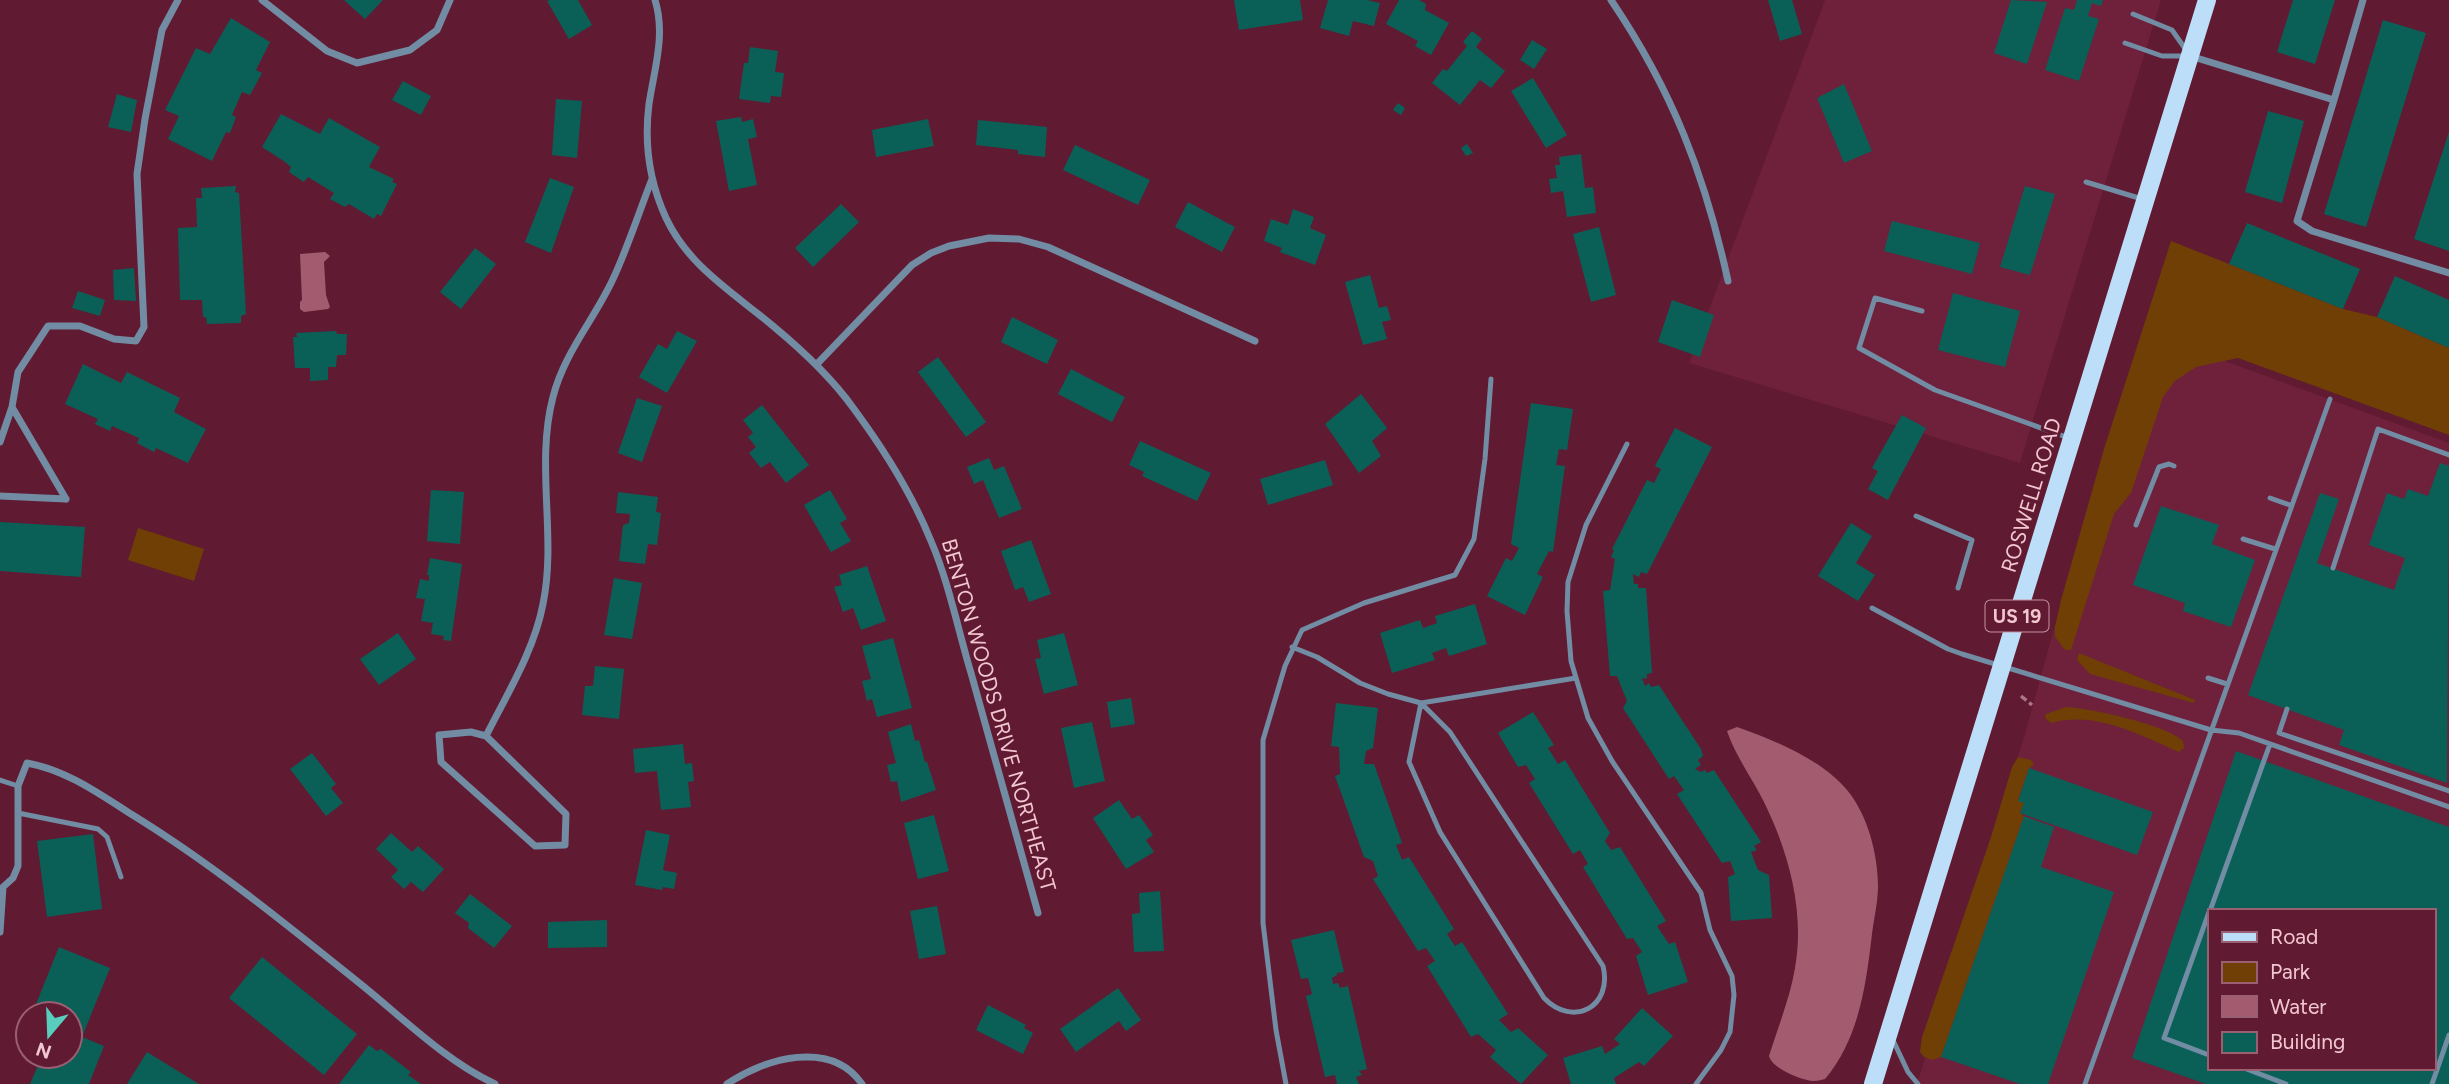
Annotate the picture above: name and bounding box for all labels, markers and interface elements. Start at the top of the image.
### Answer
street label: ROSWELL ROAD [1996,415,2066,575]
street label: BENTON WOODS DRIVE NORTHEAST [937,536,1062,895]
road number: US 19 [1986,600,2048,632]
legend [2208,909,2435,1070]
text: Road [2270,924,2318,949]
text: Park [2270,959,2311,984]
text: Water [2270,994,2326,1019]
north arrow [14,1000,84,1070]
text: Building [2270,1029,2345,1054]
text: N [33,1037,54,1064]

